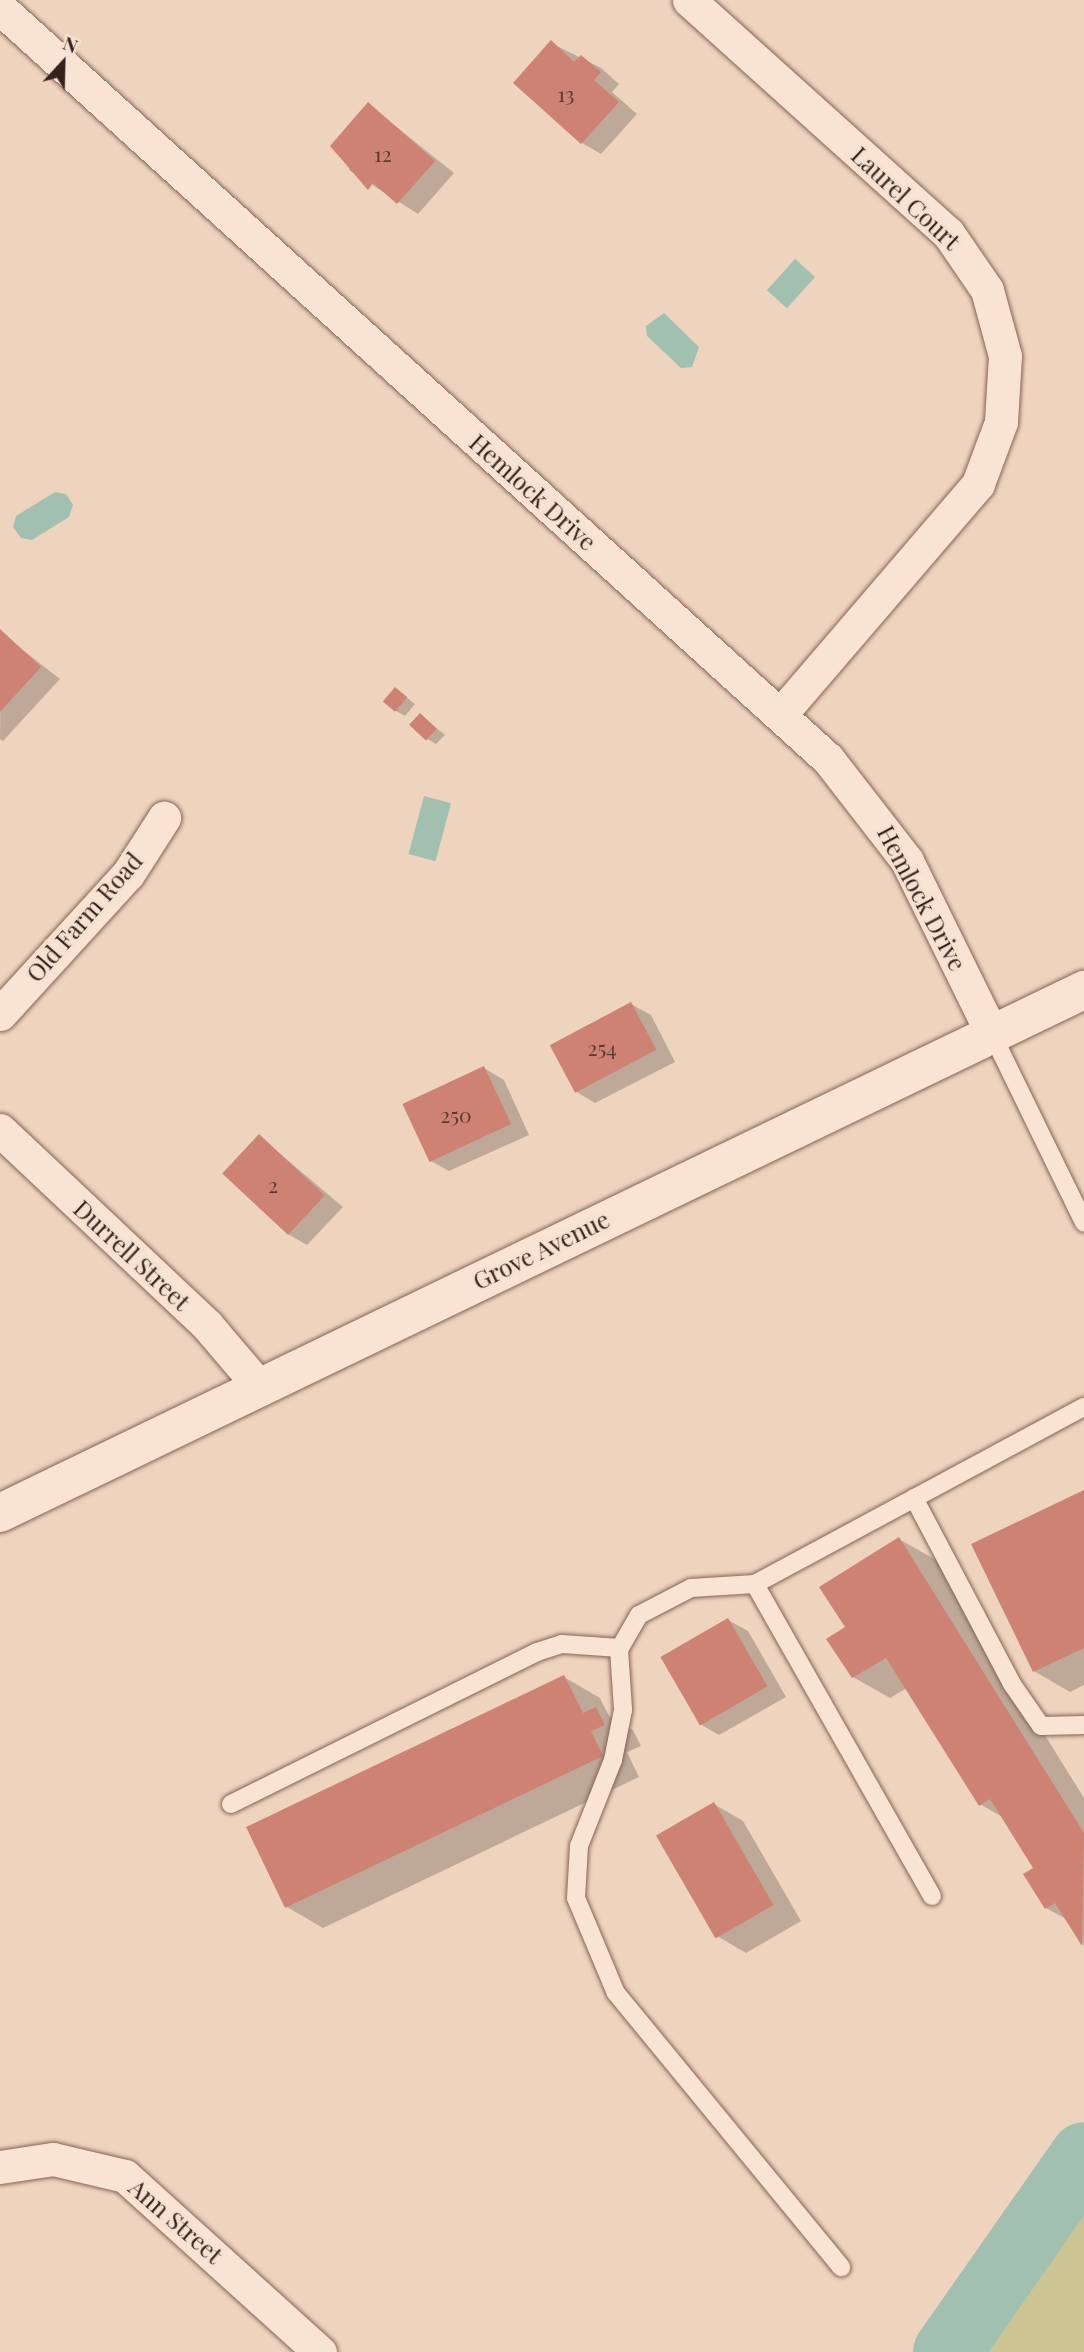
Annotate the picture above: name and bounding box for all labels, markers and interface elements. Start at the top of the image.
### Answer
north arrow [28,28,98,98]
text: N [60,29,82,58]
house number: 13 [558,80,574,106]
house number: 12 [374,140,392,166]
street label: Laurel Court [846,140,966,256]
street label: Hemlock Drive [464,428,602,556]
street label: Hemlock Drive [872,820,972,976]
street label: Old Farm Road [20,846,148,988]
house number: 254 [587,1034,617,1060]
house number: 250 [440,1101,472,1127]
house number: 2 [268,1171,278,1197]
street label: Durrell Street [68,1194,196,1316]
street label: Grove Avenue [468,1204,614,1296]
street label: Ann Street [123,2173,229,2269]

